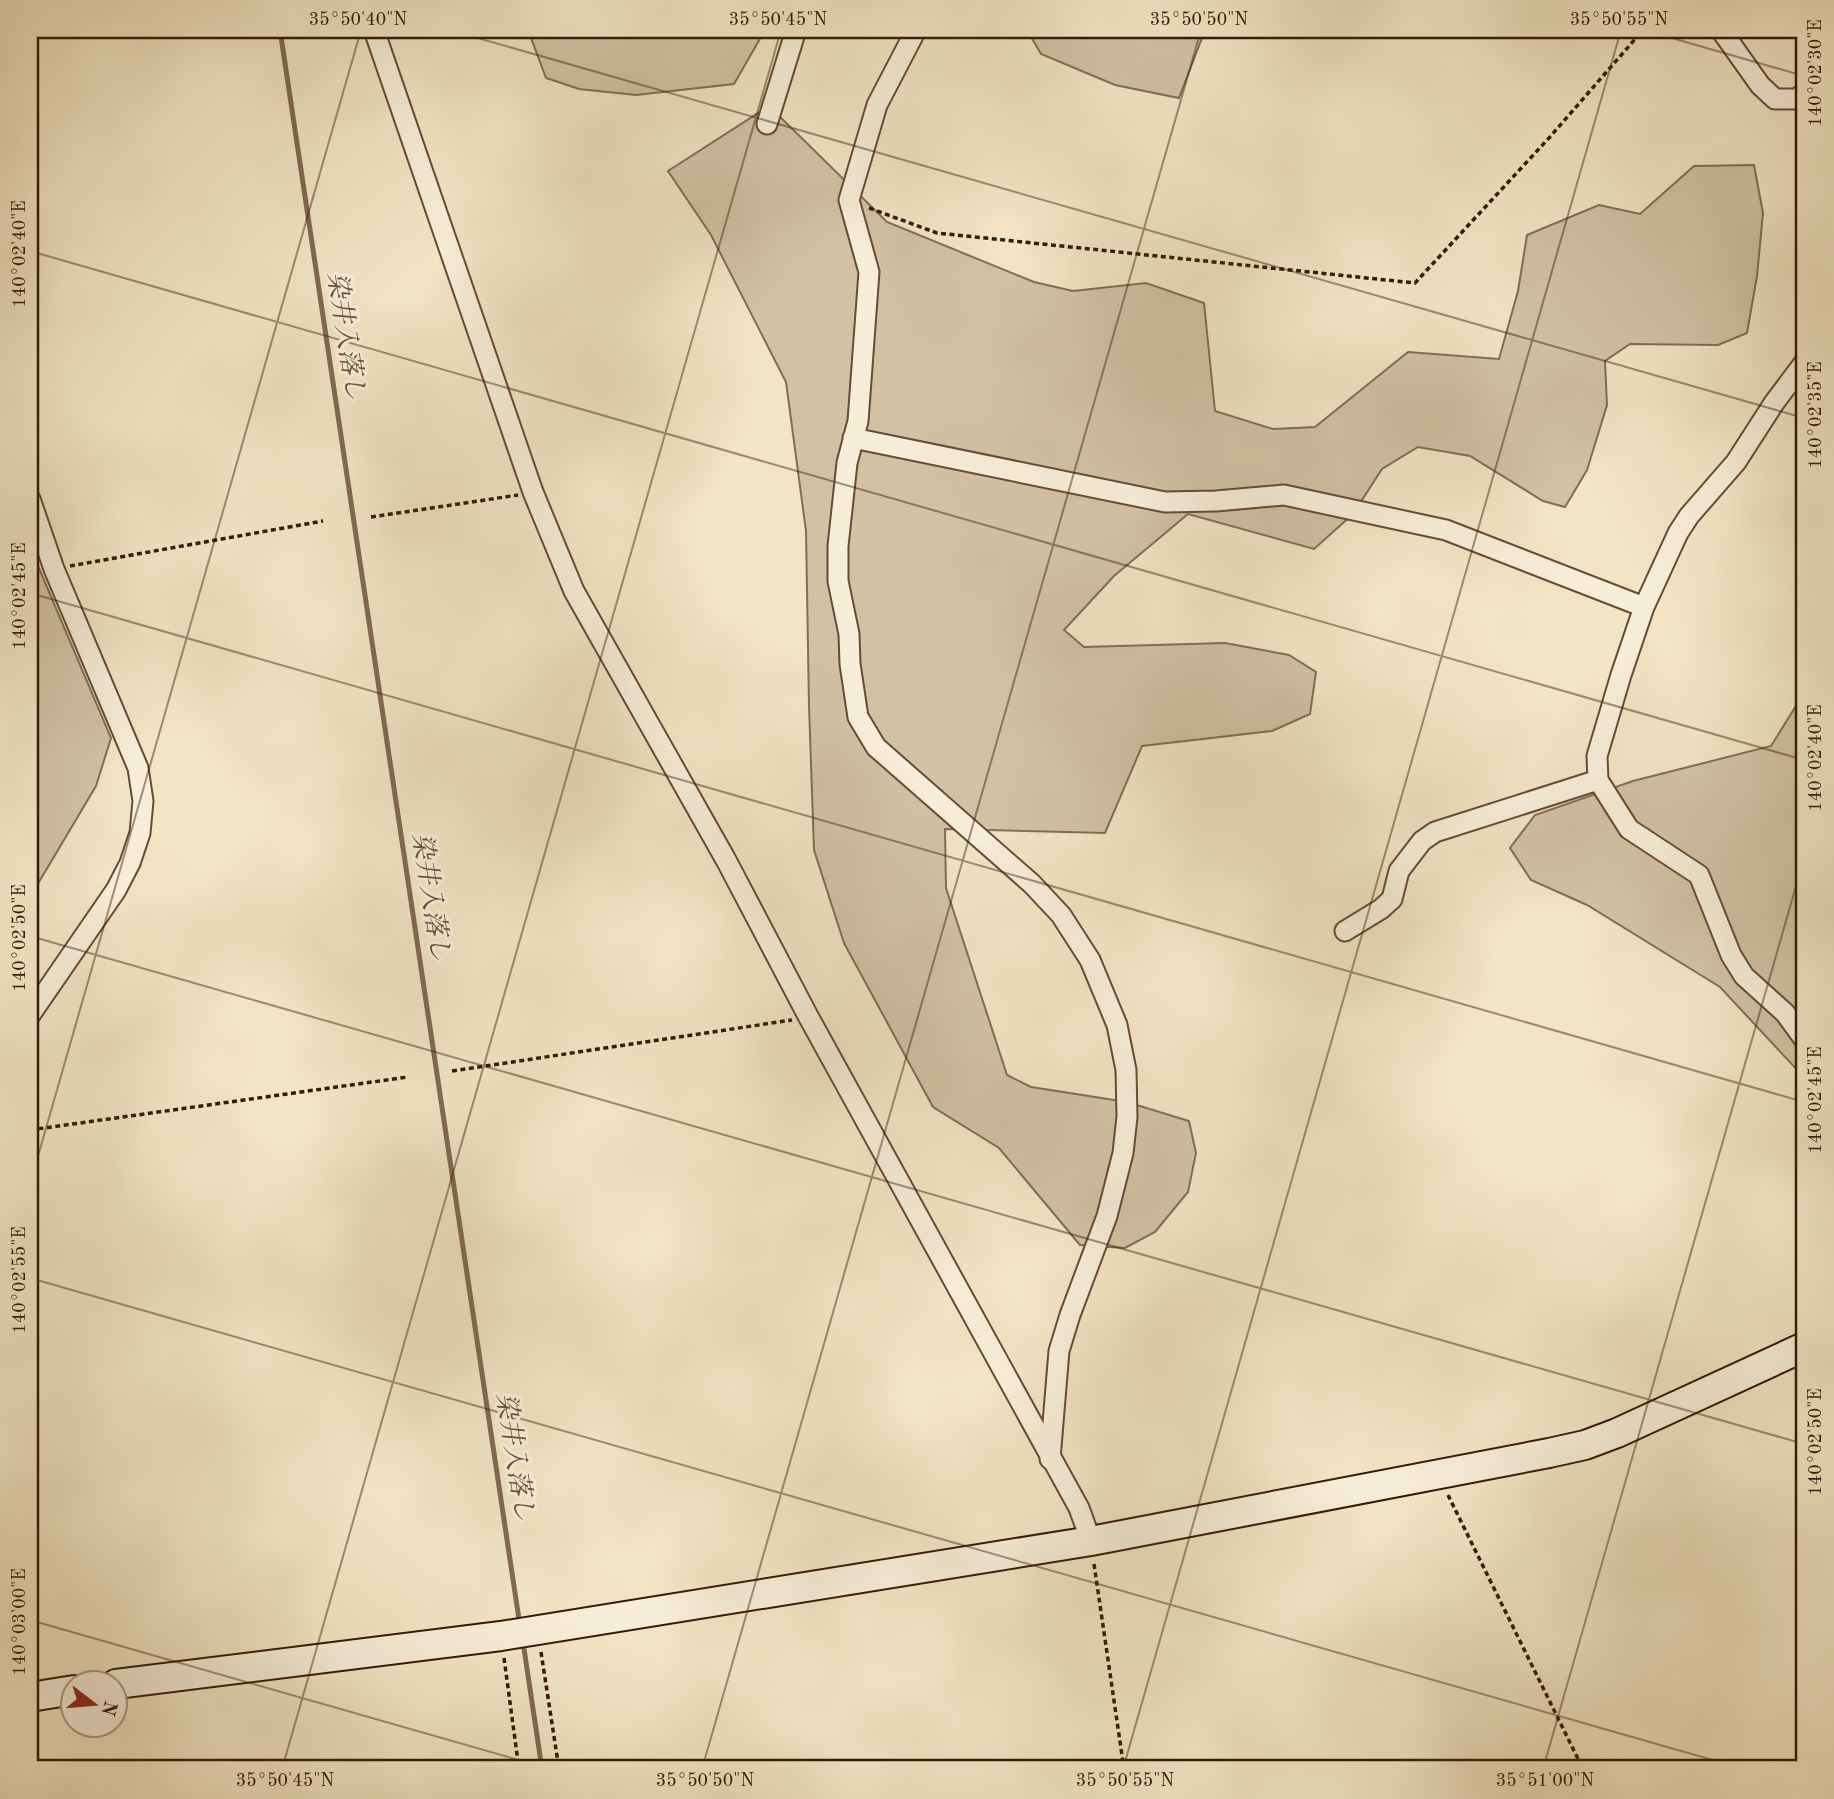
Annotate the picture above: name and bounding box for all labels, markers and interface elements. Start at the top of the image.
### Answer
text: 35°50'40"N [309,11,407,29]
text: 35°50'45"N [729,11,827,29]
text: 35°50'50"N [1150,11,1248,29]
text: 35°50'55"N [1570,11,1668,29]
text: 140°02'30"E [1807,19,1825,127]
text: 140°02'40"E [11,200,29,308]
water label: 染井入落し [322,269,370,402]
text: 140°02'35"E [1807,361,1825,469]
text: 140°02'45"E [11,542,29,650]
text: 140°02'40"E [1807,704,1825,812]
water label: 染井入落し [407,830,455,963]
text: 140°02'50"E [11,884,29,992]
text: 140°02'45"E [1807,1046,1825,1154]
text: 140°02'55"E [11,1226,29,1334]
text: 140°02'50"E [1807,1388,1825,1496]
water label: 染井入落し [491,1390,539,1523]
text: 140°03'00"E [11,1568,29,1676]
north arrow [60,1670,130,1740]
text: N [97,1698,119,1718]
text: 35°50'45"N [236,1772,334,1790]
text: 35°50'50"N [656,1772,754,1790]
text: 35°50'55"N [1076,1772,1174,1790]
text: 35°51'00"N [1496,1772,1594,1790]

